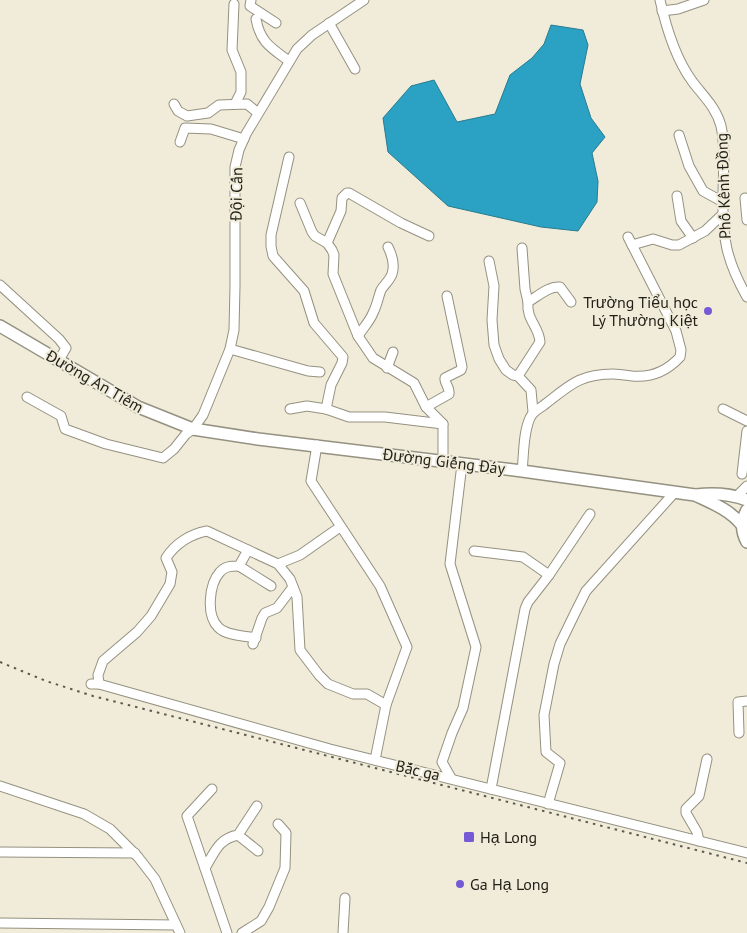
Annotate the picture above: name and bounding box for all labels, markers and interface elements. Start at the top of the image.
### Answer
street label: Phố Kênh Đồng [711,133,735,239]
street label: Đội Cấn [226,167,246,222]
place label: Trường Tiểu học Lý Thường Kiệt [583,292,699,330]
marker: Trường Tiểu học Lý Thường Kiệt [702,305,714,317]
street label: Đường An Tiêm [42,345,147,417]
street label: Đường Giếng Đáy [381,443,507,478]
street label: Bắc ga [394,755,442,785]
place label: Hạ Long [480,827,537,847]
marker: Hạ Long [462,830,476,844]
place label: Ga Hạ Long [470,874,549,894]
marker: Ga Hạ Long [454,878,466,890]

